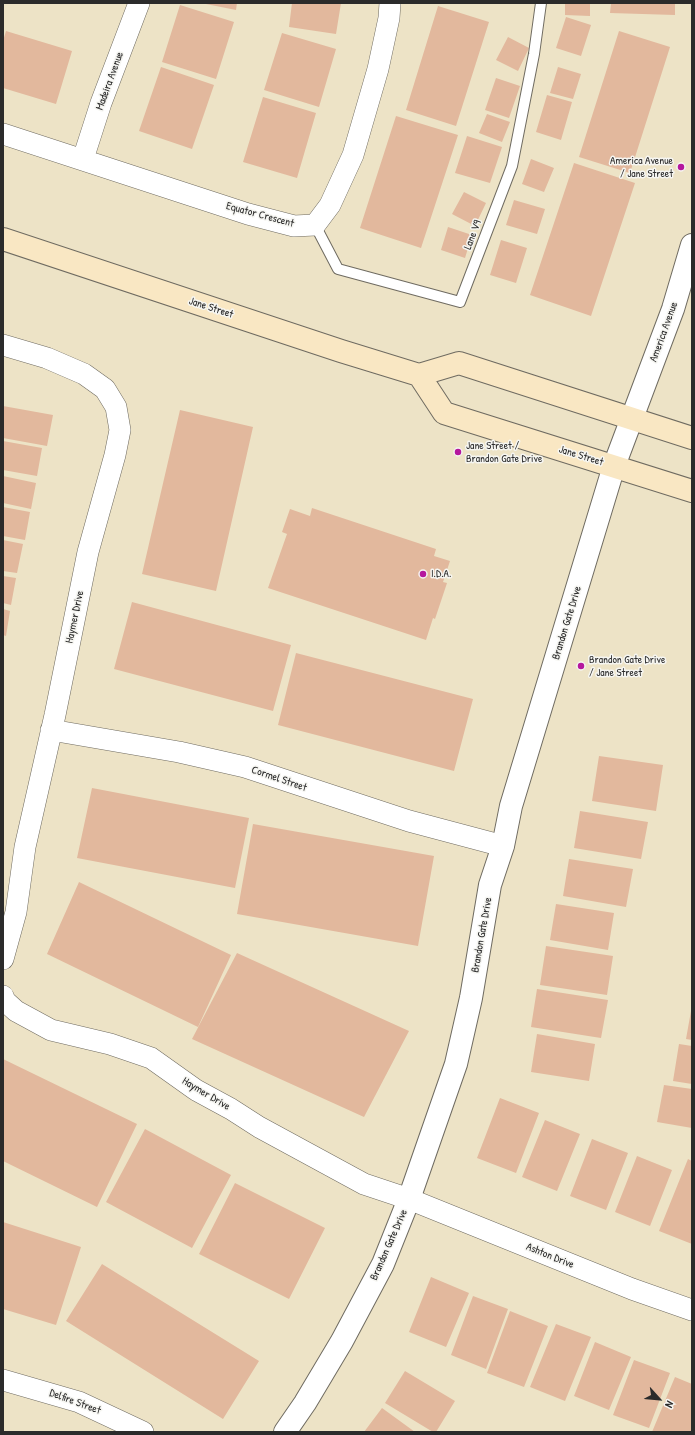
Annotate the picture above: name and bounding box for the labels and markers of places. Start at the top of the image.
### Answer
place label: America Avenue / Jane Street [610,154,673,180]
marker: America Avenue / Jane Street [676,162,686,172]
place label: Jane Street / Brandon Gate Drive [466,439,542,465]
marker: Jane Street / Brandon Gate Drive [453,447,463,457]
place label: I.D.A. [431,567,451,581]
marker: I.D.A. [418,569,428,579]
place label: Brandon Gate Drive / Jane Street [589,653,665,679]
marker: Brandon Gate Drive / Jane Street [576,661,586,671]

